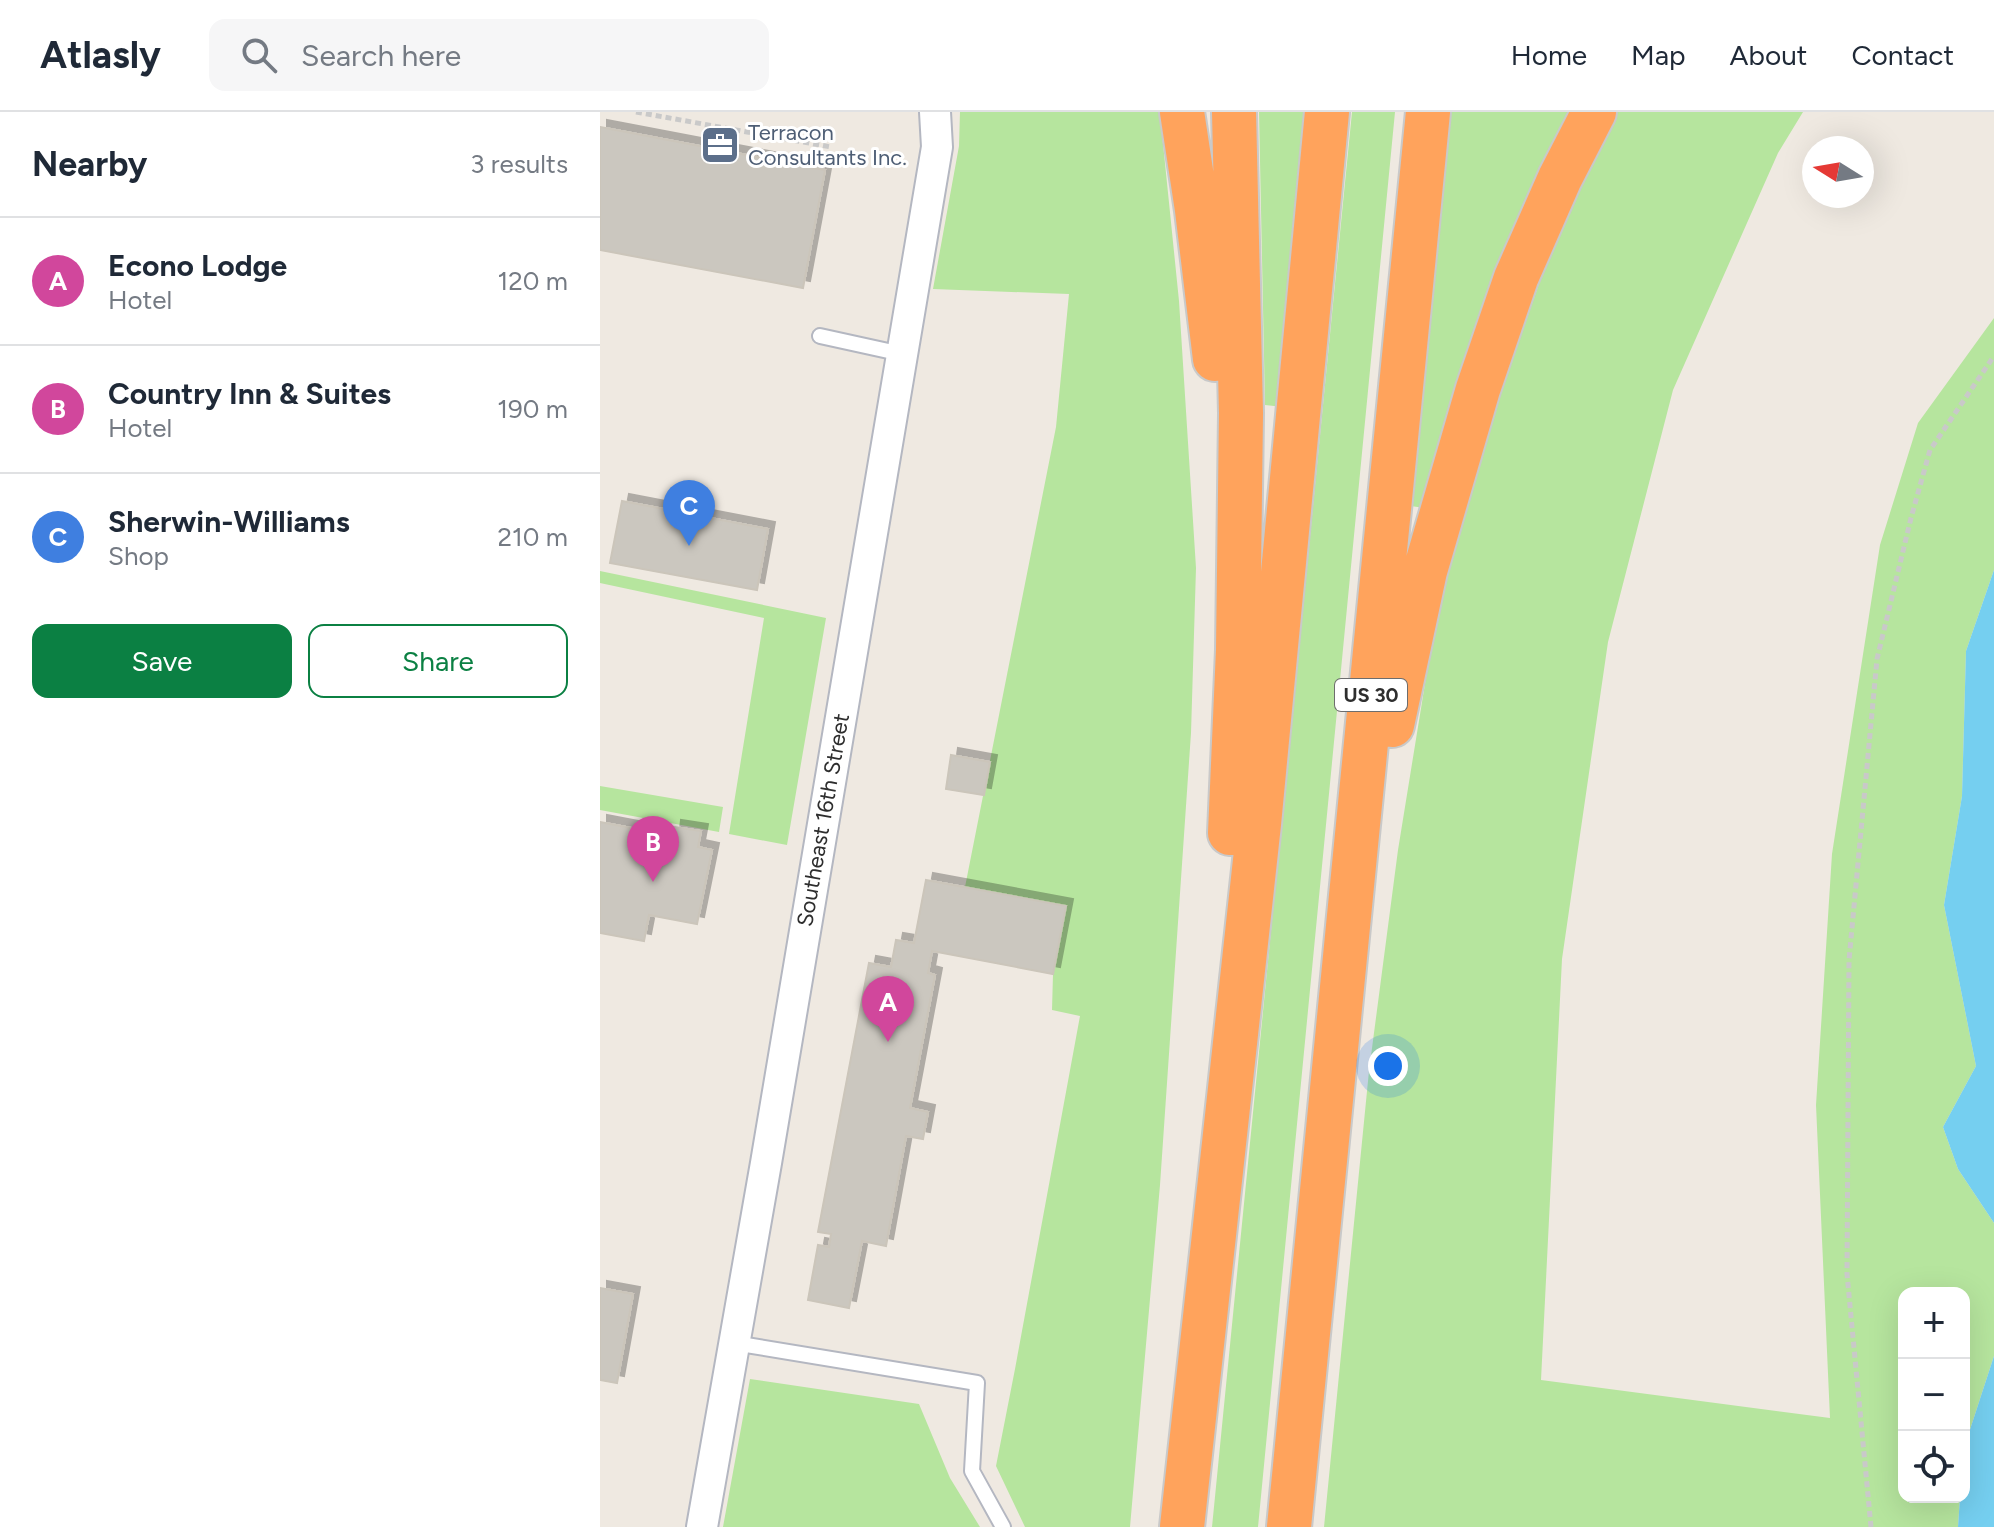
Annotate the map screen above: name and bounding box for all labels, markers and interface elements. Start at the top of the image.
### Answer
search box [209,19,769,91]
text: Atlasly [40,32,161,78]
icon: search [237,33,281,77]
text: Search here [301,37,461,74]
text: Home [1511,38,1587,72]
text: Map [1631,38,1686,72]
text: About [1730,38,1807,72]
text: Contact [1851,38,1954,72]
place label: Terracon Consultants Inc. [748,119,907,171]
office icon: Terracon Consultants Inc. [699,124,741,166]
north arrow [1802,136,1874,208]
text: Nearby [32,144,147,185]
text: 3 results [470,148,568,180]
text: Econo Lodge [108,247,287,284]
text: A [49,265,67,297]
text: 120 m [498,265,568,297]
text: Hotel [108,284,172,316]
text: Country Inn & Suites [108,375,391,412]
text: B [50,393,66,425]
text: 190 m [497,393,568,425]
text: Hotel [108,412,172,444]
pin: C [663,480,715,546]
text: Sherwin-Williams [108,503,350,540]
text: C [49,521,67,553]
text: 210 m [498,521,568,553]
text: Shop [108,540,169,572]
button: Save [32,624,292,698]
button: Share [308,624,568,698]
road number: US 30 [1335,679,1407,711]
street label: Southeast 16th Street [791,712,855,928]
pin: B [627,816,679,882]
pin: A [862,976,914,1042]
your location [1368,1046,1408,1086]
map controls [1898,1287,1970,1503]
button: + [1898,1287,1970,1359]
button: − [1898,1359,1970,1431]
button: locate [1898,1431,1970,1503]

